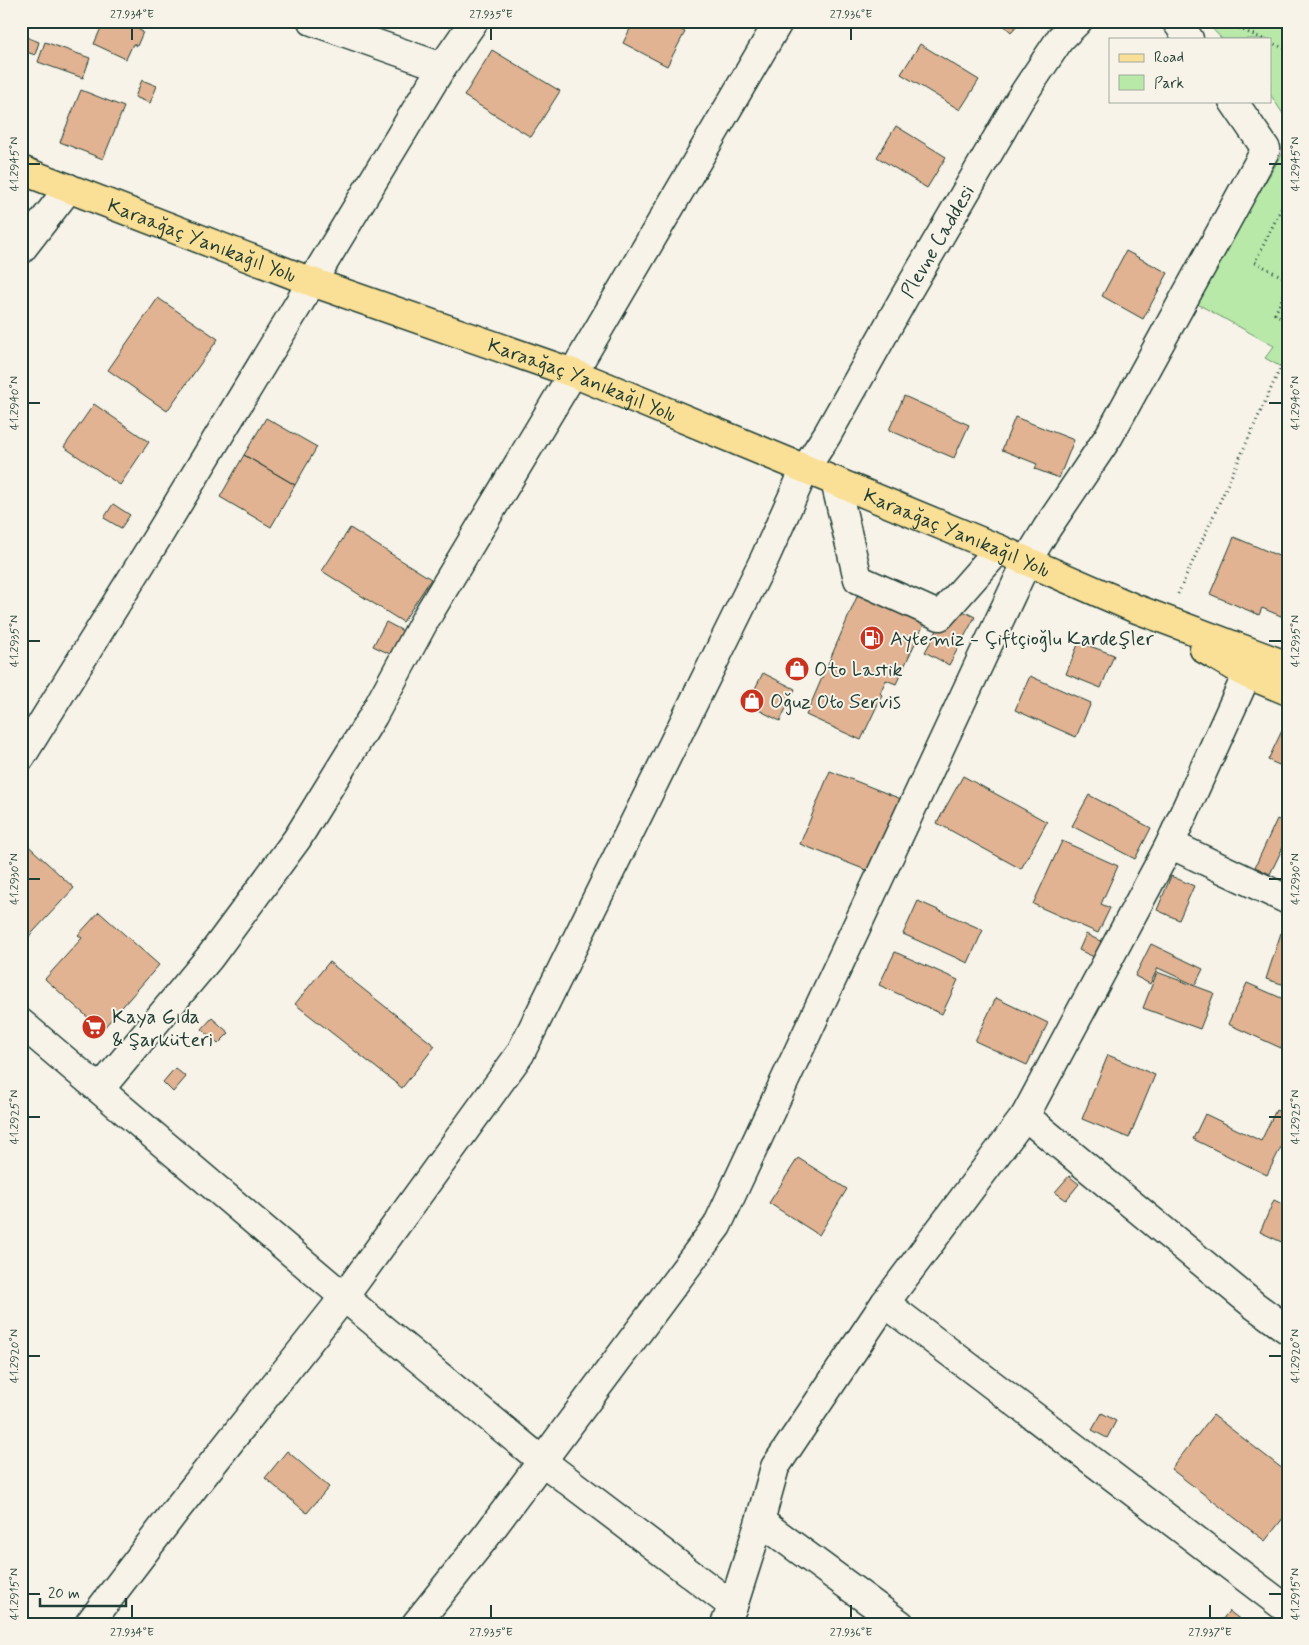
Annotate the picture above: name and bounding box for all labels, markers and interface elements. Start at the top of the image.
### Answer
text: 27.934°E [110,7,154,23]
text: 27.935°E [469,7,513,23]
text: 27.936°E [830,7,872,23]
legend [1109,38,1272,102]
text: Road [1154,48,1184,68]
text: Park [1154,74,1184,94]
text: 41.2945°N [7,137,23,191]
text: 41.2945°N [1288,137,1304,191]
street label: Plevne Caddesi [895,180,982,303]
street label: Karaağaç Yanıkağıl Yolu [103,193,300,290]
street label: Karaağaç Yanıkağıl Yolu [484,332,680,429]
text: 41.2940°N [7,376,23,430]
text: 41.2940°N [1288,376,1304,430]
street label: Karaağaç Yanıkağıl Yolu [859,482,1054,585]
text: 41.2935°N [7,615,23,667]
text: 41.2935°N [1288,615,1304,667]
fuel station icon: Aytemiz - Çiftçioğlu Kardeşler [859,625,885,651]
place label: Aytemiz - Çiftçioğlu Kardeşler [890,626,1154,653]
shop icon: Oto Lastik [784,656,810,682]
place label: Oto Lastik [814,657,903,684]
shop icon: Oğuz Oto Servis [739,688,765,714]
place label: Oğuz Oto Servis [770,689,901,716]
text: 41.2930°N [7,853,23,905]
text: 41.2930°N [1288,853,1304,905]
place label: Kaya Gıda & Şarküteri [112,1004,213,1054]
supermarket icon: Kaya Gıda & Şarküteri [81,1014,107,1040]
text: 41.2925°N [7,1090,23,1144]
text: 41.2925°N [1288,1090,1304,1144]
text: 41.2920°N [7,1329,23,1383]
text: 41.2920°N [1288,1329,1304,1383]
text: 41.2915°N [7,1568,23,1620]
text: 41.2915°N [1288,1568,1304,1620]
scale bar [40,1575,126,1607]
text: 20 m [48,1584,80,1604]
text: 27.934°E [110,1625,154,1641]
text: 27.935°E [469,1625,513,1641]
text: 27.936°E [830,1625,872,1641]
text: 27.937°E [1188,1625,1232,1641]

